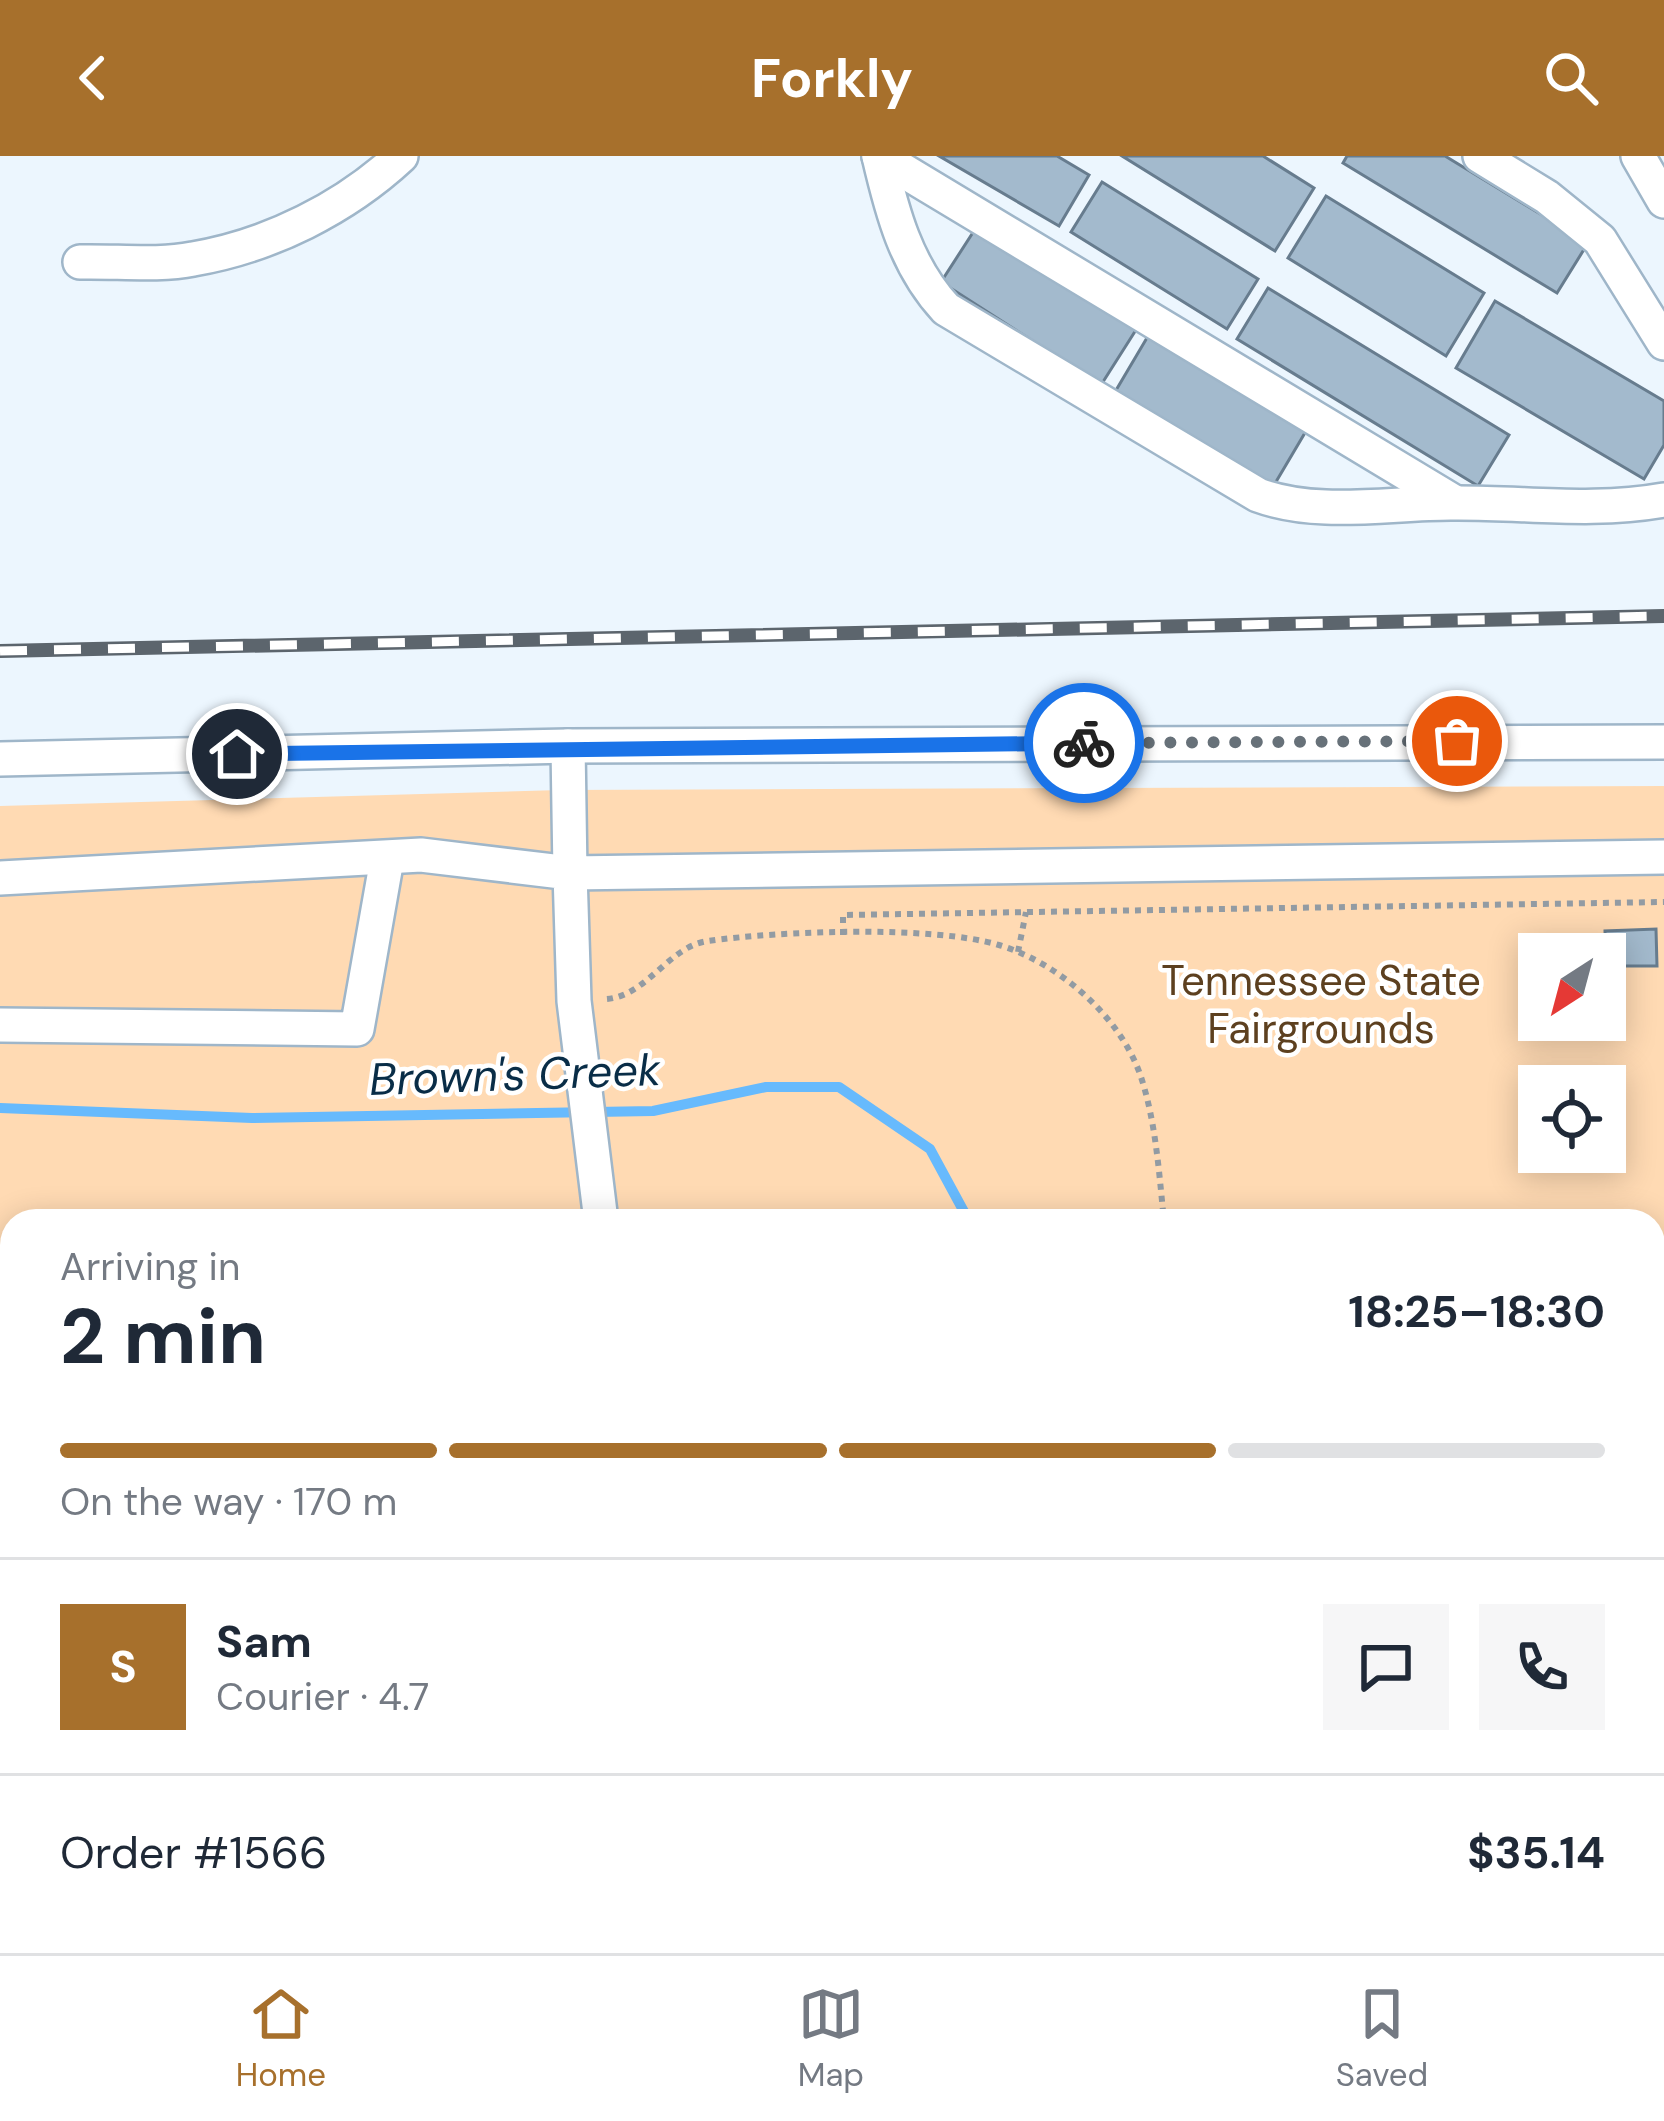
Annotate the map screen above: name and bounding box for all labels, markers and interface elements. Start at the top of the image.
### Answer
text: Forkly [751,43,913,114]
icon: back [60,45,126,111]
icon: search [1538,45,1604,111]
courier [1024,683,1144,803]
pin [1406,690,1508,792]
pin [186,703,288,805]
icon: bag [1424,708,1490,774]
icon: bike [1051,710,1117,776]
icon: home [204,721,270,787]
north arrow [1518,933,1626,1041]
map controls [1518,933,1626,1173]
park label: Tennessee State Fairgrounds [1161,953,1481,1056]
water label: Brown's Creek [368,1040,663,1109]
button: locate [1518,1065,1626,1173]
text: Arriving in [60,1241,240,1292]
text: 18:25–18:30 [1348,1282,1605,1341]
text: 2 min [60,1286,266,1387]
text: On the way · 170 m [60,1476,397,1527]
button: chat [1323,1604,1449,1730]
button: phone [1479,1604,1605,1730]
text: Sam [216,1612,312,1671]
text: S [109,1637,137,1696]
text: Courier · 4.7 [216,1671,429,1722]
text: Order #1566 [60,1823,327,1882]
text: $35.14 [1467,1823,1605,1882]
tab: Home [236,1981,326,2096]
tab: Map [798,1981,864,2096]
tab: Saved [1336,1981,1428,2096]

